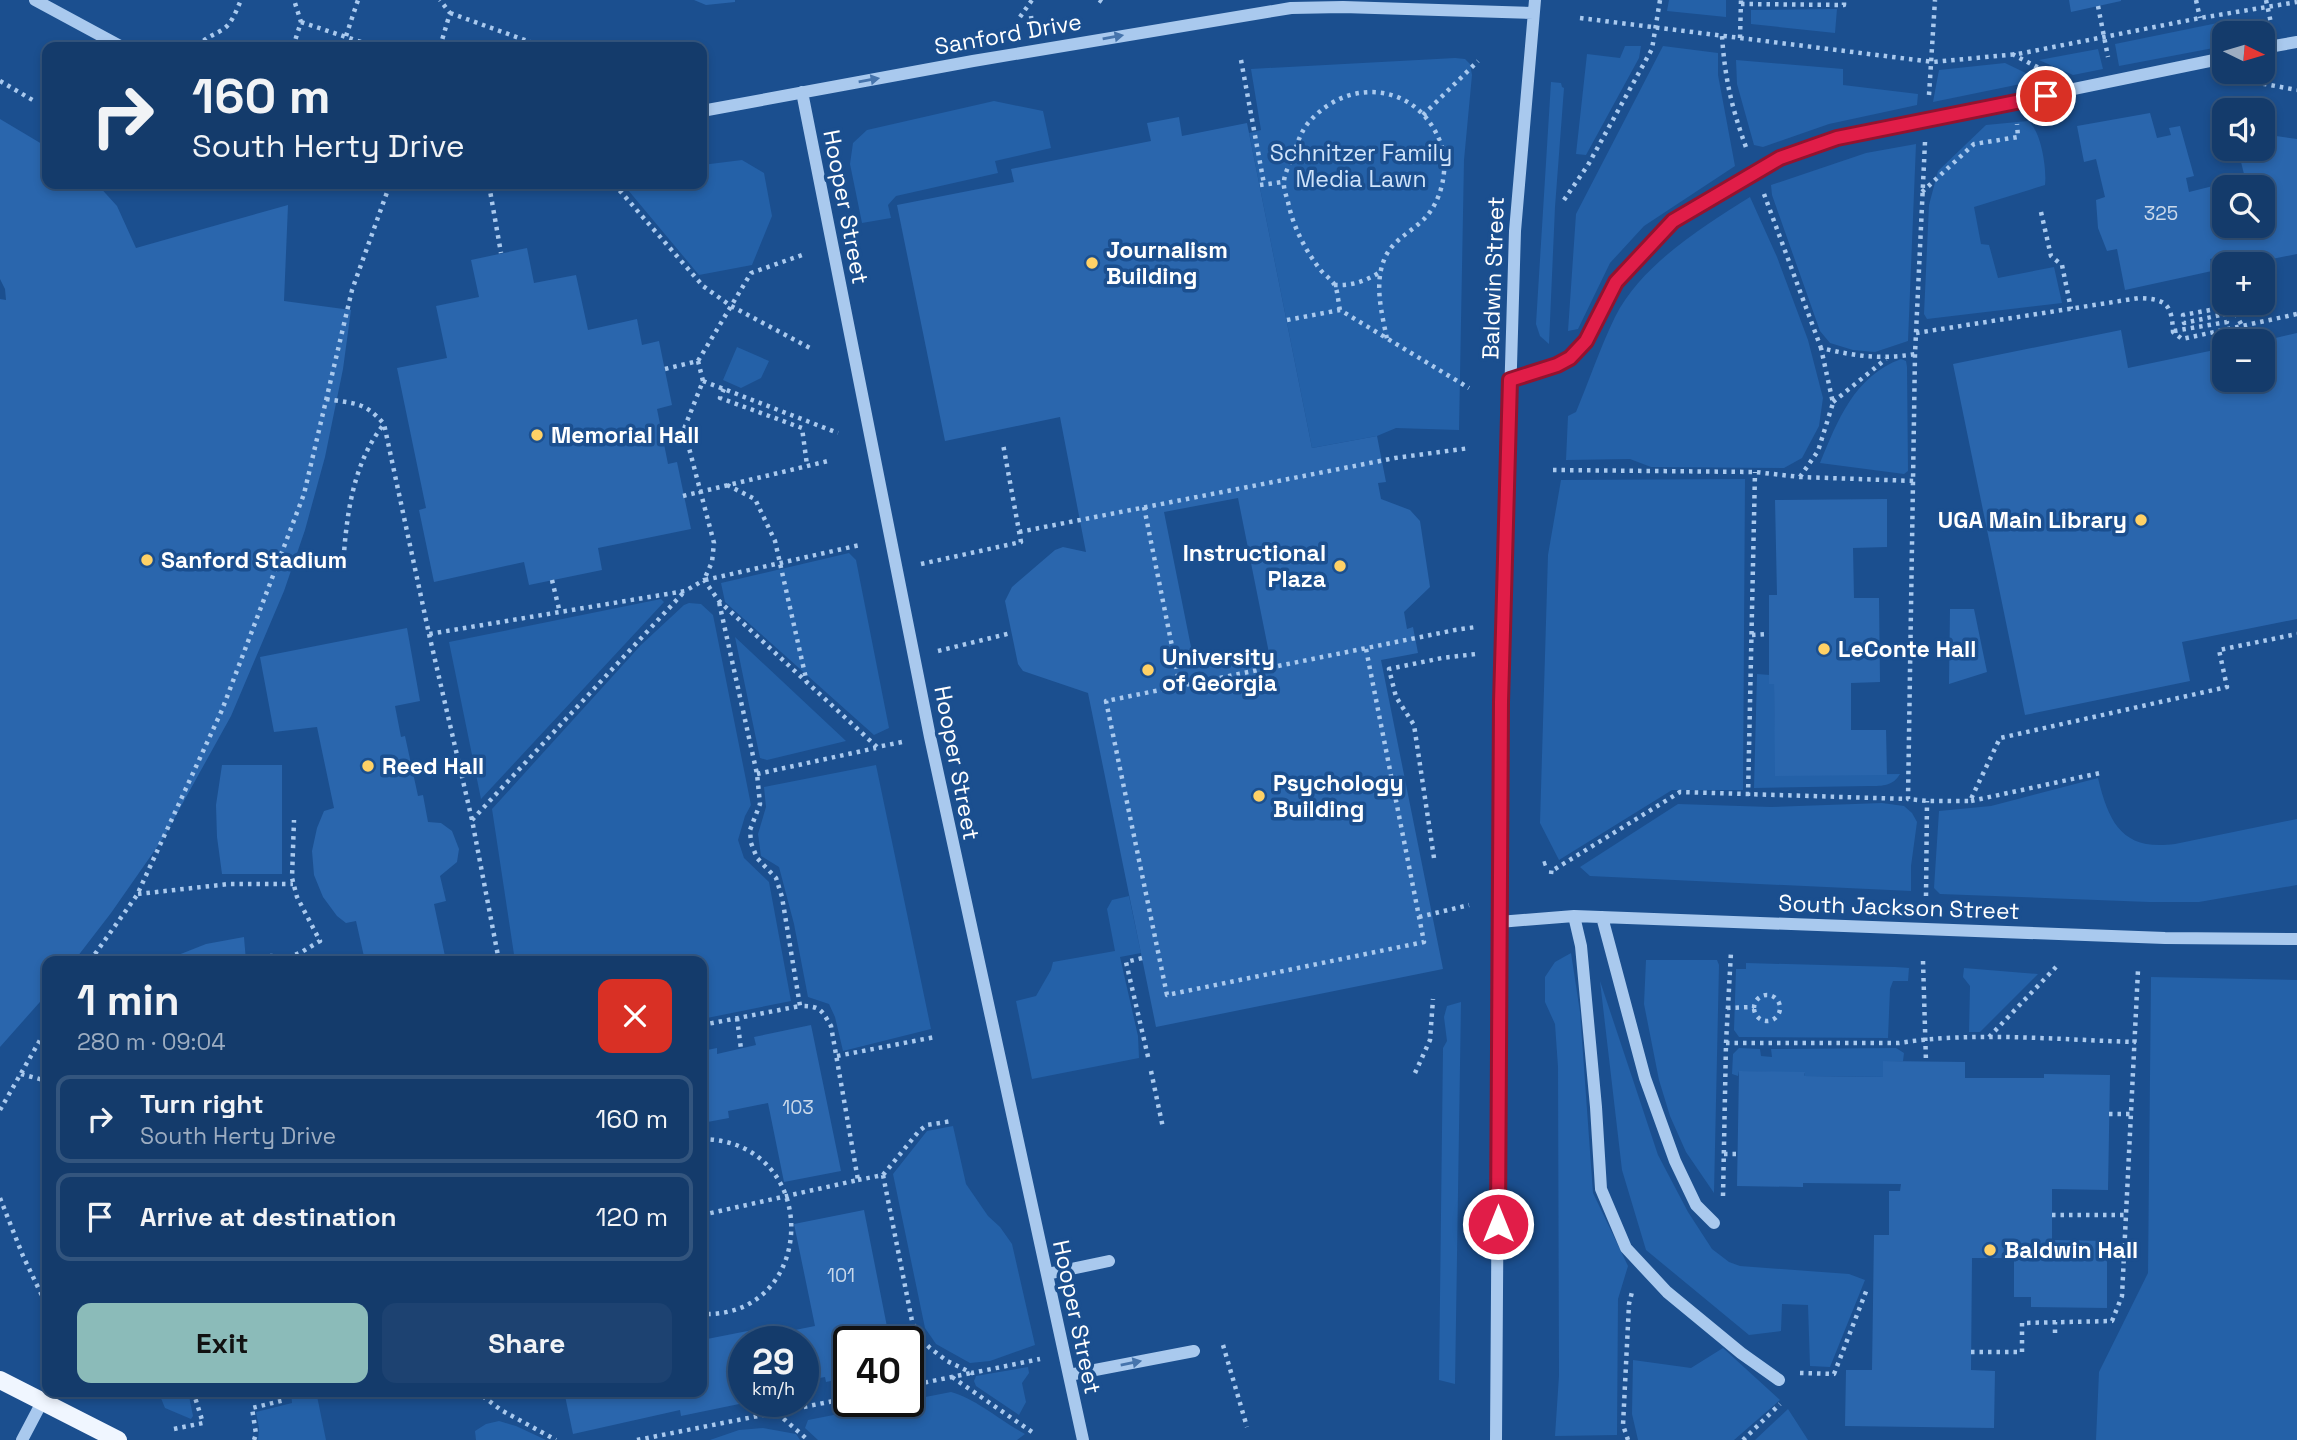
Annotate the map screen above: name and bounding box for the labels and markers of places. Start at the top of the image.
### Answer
pin [2016,66,2076,126]
place label: Journalism Building [1106,235,1228,291]
marker: Journalism Building [1084,255,1100,271]
place label: Memorial Hall [551,420,699,450]
marker: Memorial Hall [529,427,545,443]
place label: UGA Main Library [1938,505,2127,535]
marker: UGA Main Library [2133,512,2149,528]
place label: Instructional Plaza [1183,538,1326,594]
place label: Sanford Stadium [161,545,347,575]
marker: Sanford Stadium [139,552,155,568]
marker: Instructional Plaza [1332,558,1348,574]
place label: LeConte Hall [1838,634,1976,664]
marker: LeConte Hall [1816,641,1832,657]
place label: University of Georgia [1162,642,1277,698]
marker: University of Georgia [1140,662,1156,678]
place label: Reed Hall [382,751,484,781]
marker: Reed Hall [360,758,376,774]
place label: Psychology Building [1273,768,1404,824]
marker: Psychology Building [1251,788,1267,804]
place label: Baldwin Hall [2004,1235,2138,1265]
marker: Baldwin Hall [1982,1242,1998,1258]

